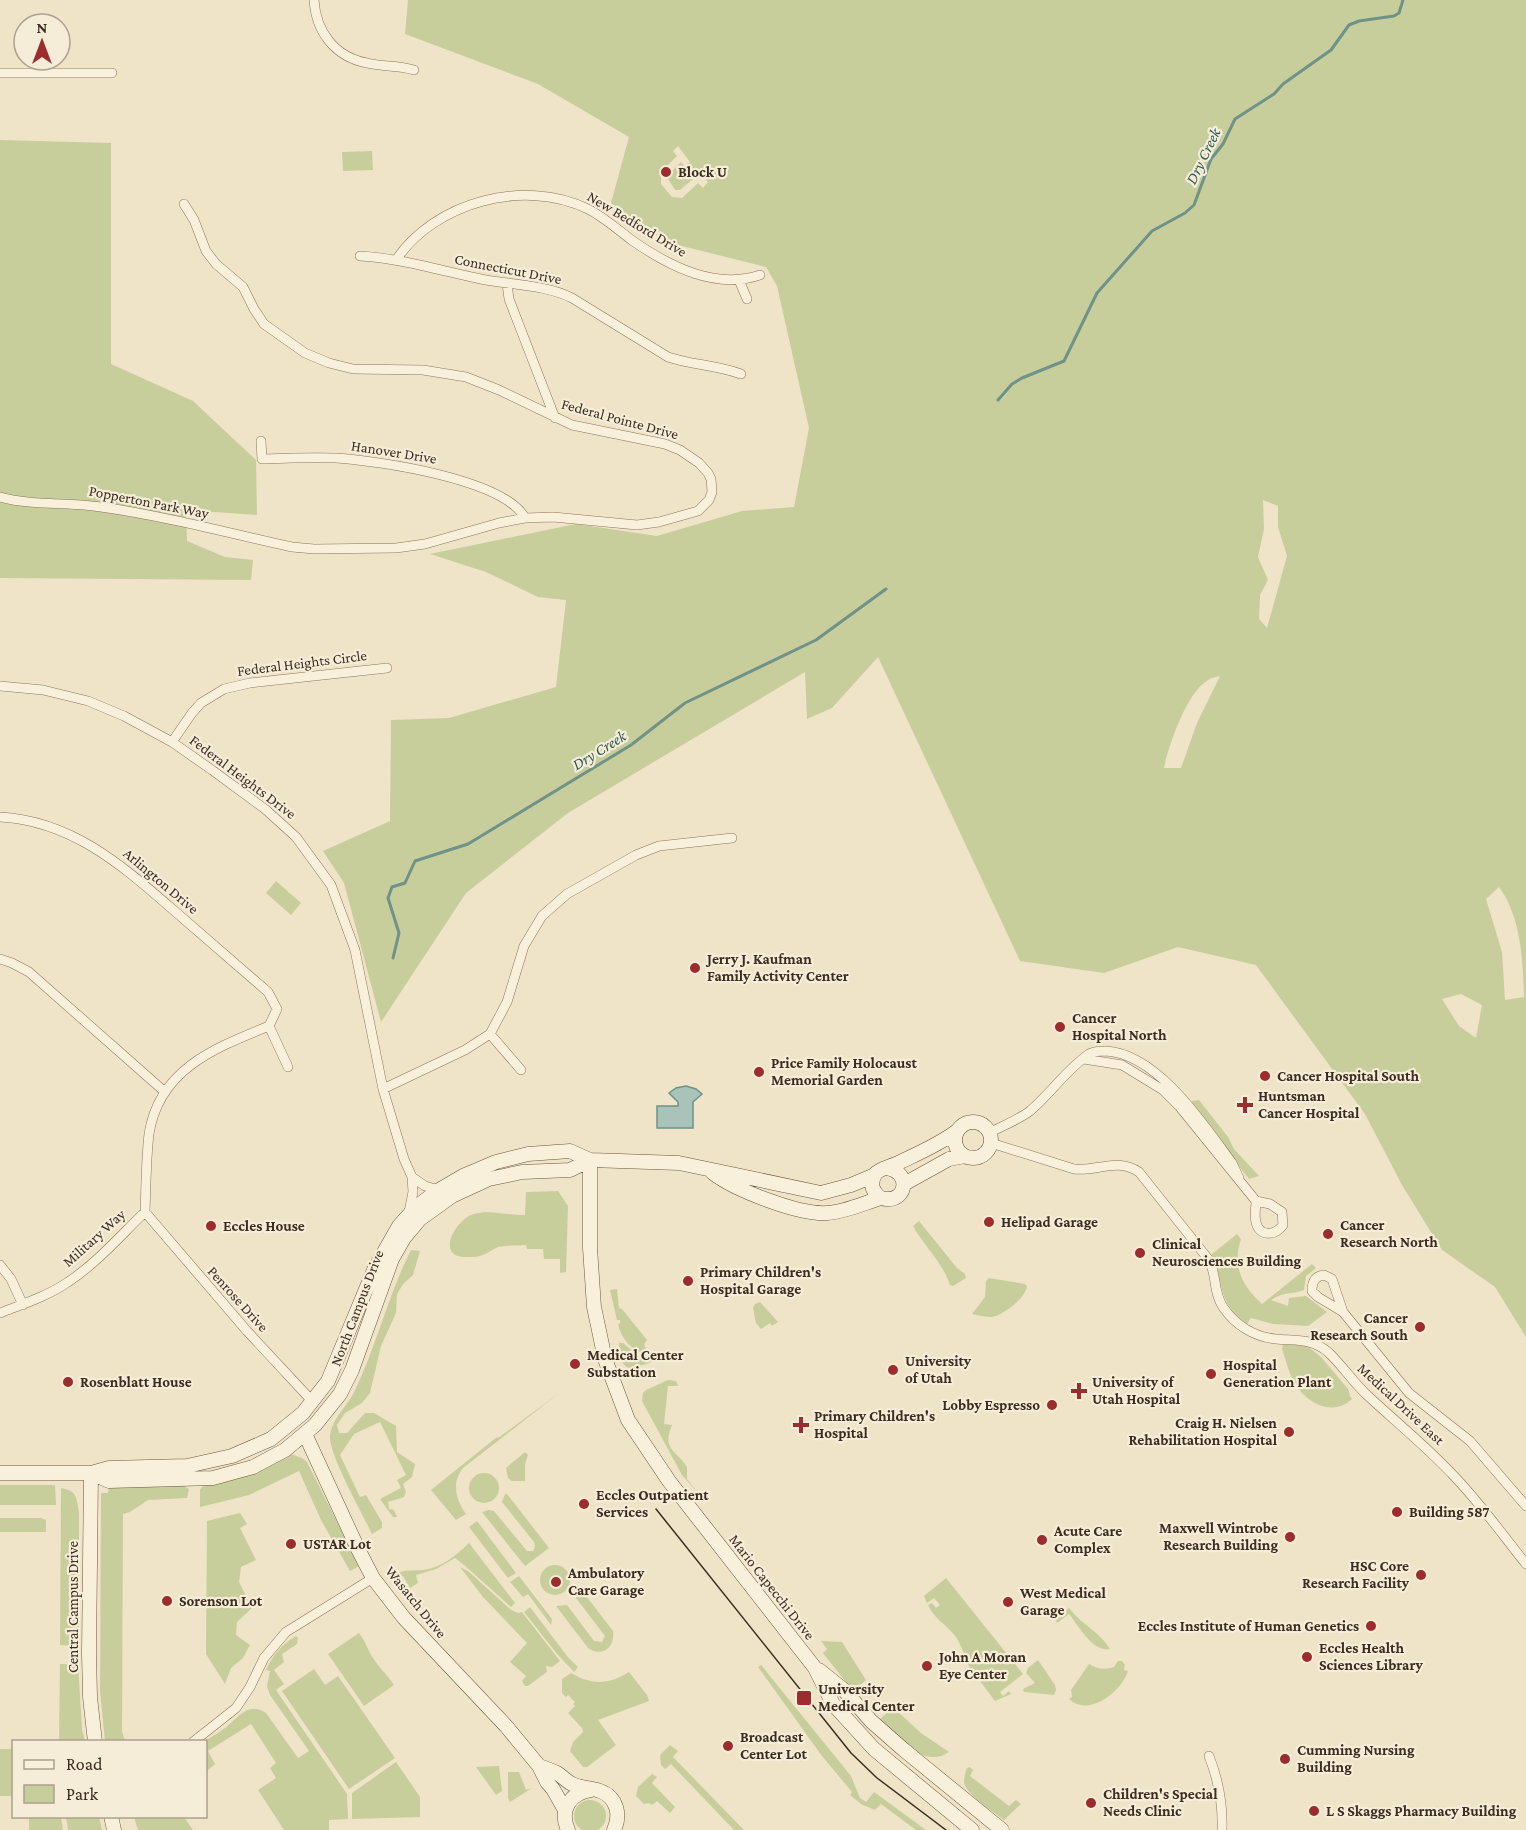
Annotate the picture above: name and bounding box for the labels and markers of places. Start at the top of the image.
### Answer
place label: Block U [678,164,727,180]
marker: Block U [659,165,673,179]
place label: Jerry J. Kaufman Family Activity Center [705,951,849,984]
marker: Jerry J. Kaufman Family Activity Center [688,961,702,975]
place label: Cancer Hospital North [1072,1010,1167,1043]
marker: Cancer Hospital North [1053,1020,1067,1034]
place label: Price Family Holocaust Memorial Garden [771,1055,917,1088]
marker: Price Family Holocaust Memorial Garden [752,1065,766,1079]
place label: Cancer Hospital South [1277,1068,1419,1084]
marker: Cancer Hospital South [1258,1069,1272,1083]
place label: Huntsman Cancer Hospital [1258,1088,1360,1121]
marker: Huntsman Cancer Hospital [1236,1096,1254,1114]
place label: Helipad Garage [1001,1214,1098,1230]
marker: Helipad Garage [982,1215,996,1229]
place label: Cancer Research North [1340,1217,1438,1250]
place label: Eccles House [223,1218,305,1234]
marker: Eccles House [204,1219,218,1233]
marker: Cancer Research North [1321,1227,1335,1241]
place label: Clinical Neurosciences Building [1152,1236,1302,1269]
marker: Clinical Neurosciences Building [1133,1246,1147,1260]
place label: Primary Children's Hospital Garage [700,1264,821,1297]
marker: Primary Children's Hospital Garage [681,1274,695,1288]
place label: Cancer Research South [1310,1310,1408,1343]
marker: Cancer Research South [1413,1320,1427,1334]
place label: Medical Center Substation [587,1347,684,1380]
place label: University of Utah [905,1353,972,1386]
marker: Medical Center Substation [568,1357,582,1371]
place label: Hospital Generation Plant [1223,1357,1332,1390]
marker: University of Utah [886,1363,900,1377]
marker: Hospital Generation Plant [1204,1367,1218,1381]
place label: Rosenblatt House [80,1374,192,1390]
place label: University of Utah Hospital [1092,1374,1181,1407]
marker: Rosenblatt House [61,1375,75,1389]
marker: University of Utah Hospital [1070,1382,1088,1400]
place label: Lobby Espresso [942,1397,1040,1413]
marker: Lobby Espresso [1045,1398,1059,1412]
place label: Primary Children's Hospital [814,1408,935,1441]
place label: Craig H. Nielsen Rehabilitation Hospital [1128,1415,1278,1448]
marker: Primary Children's Hospital [792,1416,810,1434]
marker: Craig H. Nielsen Rehabilitation Hospital [1282,1425,1296,1439]
place label: Eccles Outpatient Services [596,1487,709,1520]
marker: Eccles Outpatient Services [577,1497,591,1511]
place label: Building 587 [1409,1504,1489,1520]
marker: Building 587 [1390,1505,1404,1519]
place label: Maxwell Wintrobe Research Building [1159,1520,1278,1553]
place label: Acute Care Complex [1053,1523,1122,1556]
marker: Maxwell Wintrobe Research Building [1283,1530,1297,1544]
marker: Acute Care Complex [1035,1533,1049,1547]
place label: USTAR Lot [303,1536,372,1552]
marker: USTAR Lot [284,1537,298,1551]
place label: HSC Core Research Facility [1302,1558,1410,1591]
place label: Ambulatory Care Garage [567,1565,645,1598]
marker: HSC Core Research Facility [1414,1568,1428,1582]
marker: Ambulatory Care Garage [549,1575,563,1589]
place label: West Medical Garage [1019,1585,1107,1618]
place label: Sorenson Lot [179,1593,263,1609]
marker: Sorenson Lot [160,1594,174,1608]
marker: West Medical Garage [1001,1595,1015,1609]
place label: Eccles Institute of Human Genetics [1138,1618,1359,1634]
marker: Eccles Institute of Human Genetics [1364,1619,1378,1633]
place label: Eccles Health Sciences Library [1319,1640,1423,1673]
place label: John A Moran Eye Center [937,1649,1026,1682]
marker: Eccles Health Sciences Library [1300,1650,1314,1664]
marker: John A Moran Eye Center [920,1659,934,1673]
place label: University Medical Center [818,1681,915,1714]
marker: University Medical Center [795,1689,813,1707]
place label: Broadcast Center Lot [740,1729,808,1762]
marker: Broadcast Center Lot [721,1739,735,1753]
place label: Cumming Nursing Building [1297,1742,1415,1775]
marker: Cumming Nursing Building [1278,1752,1292,1766]
place label: Children's Special Needs Clinic [1103,1786,1218,1819]
marker: Children's Special Needs Clinic [1084,1796,1098,1810]
place label: L S Skaggs Pharmacy Building [1326,1803,1517,1819]
marker: L S Skaggs Pharmacy Building [1307,1804,1321,1818]

